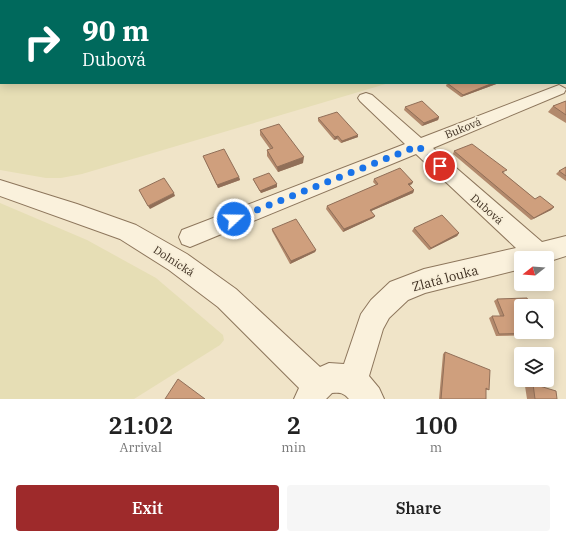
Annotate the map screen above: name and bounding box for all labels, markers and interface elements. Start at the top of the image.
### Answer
text: 90 m [82,12,149,49]
icon: right [16,16,68,68]
text: Dubová [82,48,146,71]
street label: Buková [443,114,483,142]
pin [423,149,457,183]
icon: arrive [429,155,451,177]
street label: Dubová [468,191,506,227]
position arrow [213,198,255,240]
street label: Dolnická [151,243,197,279]
north arrow [514,251,554,291]
map controls [514,251,554,387]
street label: Zlatá louka [410,261,480,295]
button: search [514,299,554,339]
button: layers [514,347,554,387]
text: 21:02 [108,409,173,441]
text: 2 [287,409,301,441]
text: 100 [414,409,458,441]
text: Arrival [120,439,162,456]
text: min [281,439,306,456]
text: m [430,439,442,456]
button: Exit [16,485,279,531]
button: Share [287,485,550,531]

